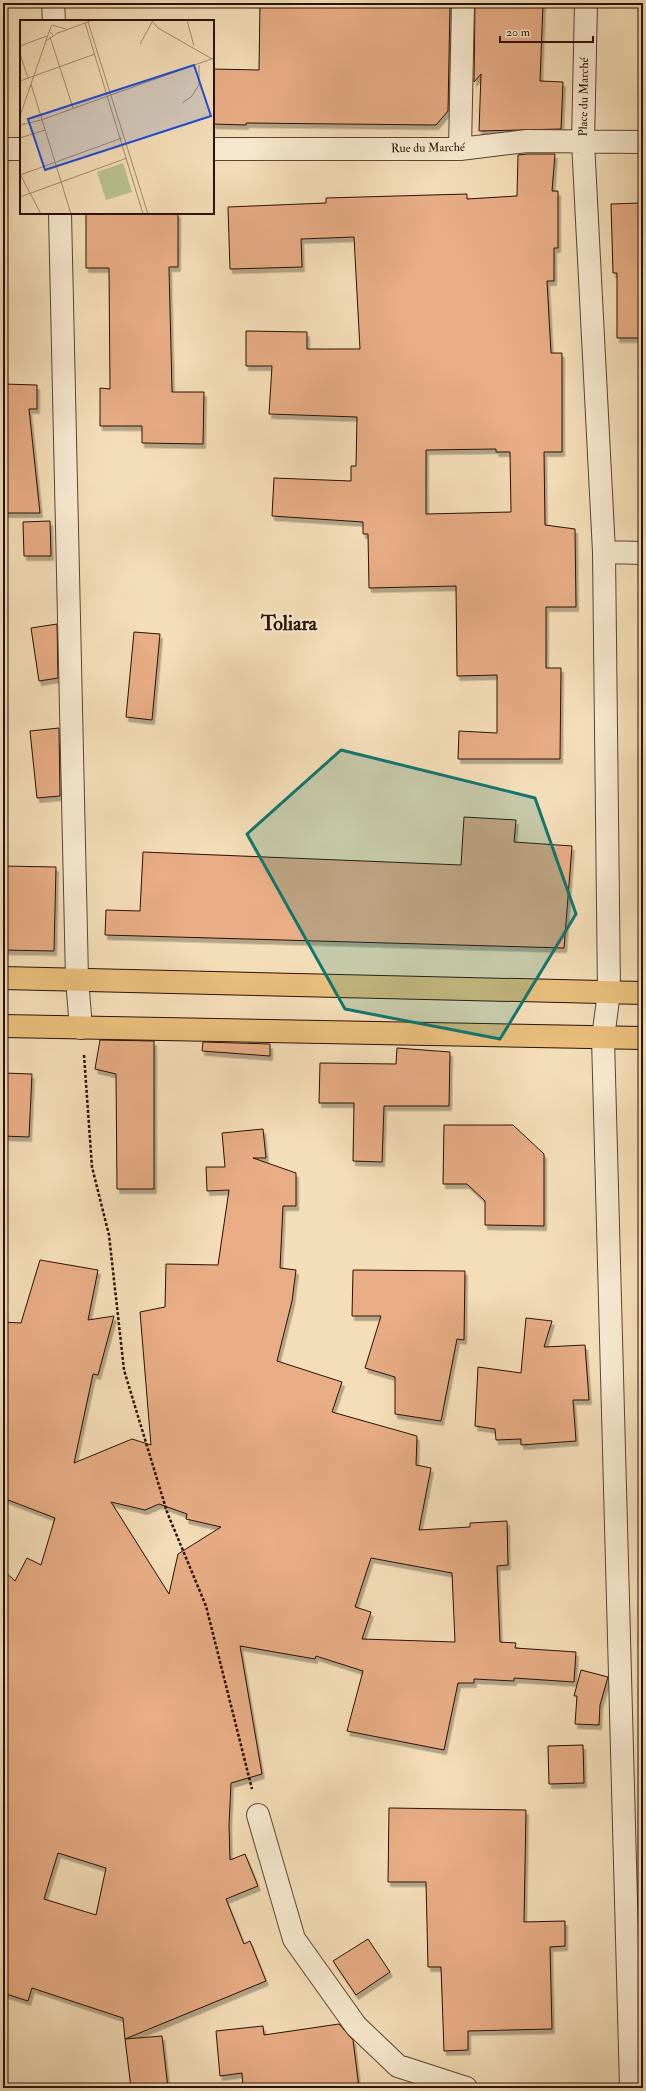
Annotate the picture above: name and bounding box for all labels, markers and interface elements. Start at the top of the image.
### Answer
scale bar [500,18,593,44]
inset map [20,20,214,214]
text: 20 m [506,25,531,40]
street label: Place du Marché [576,56,592,137]
street label: Rue du Marché [391,140,466,156]
district label: Toliara [260,611,318,636]

